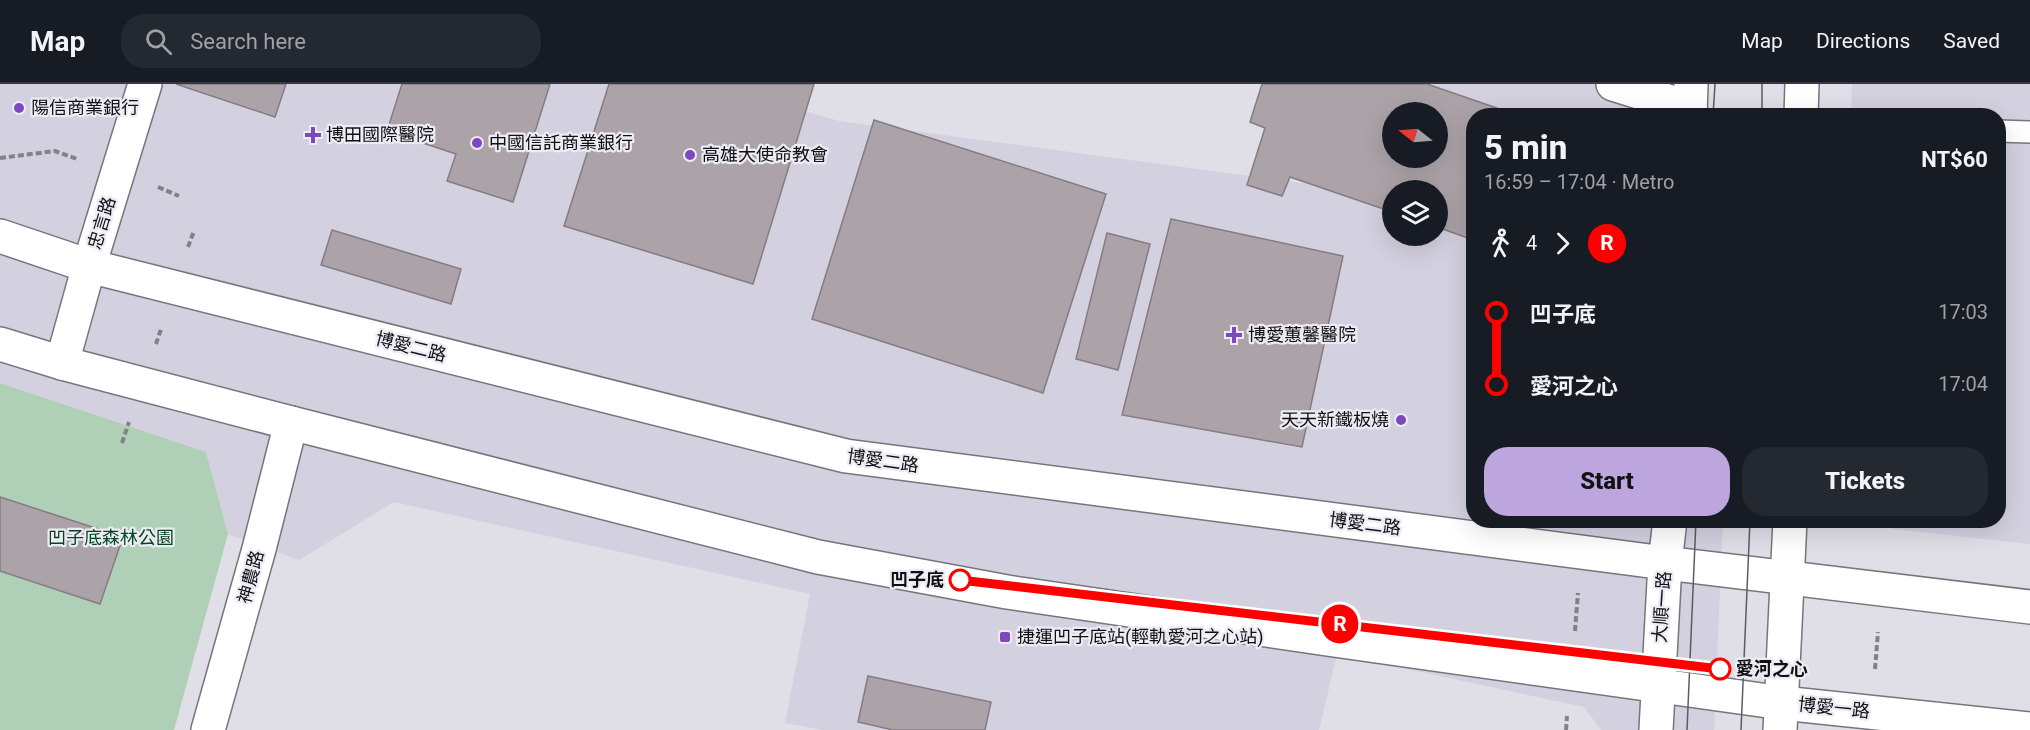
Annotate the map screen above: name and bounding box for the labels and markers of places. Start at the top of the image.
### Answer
place label: 陽信商業銀行 [31,97,139,118]
marker: 陽信商業銀行 [12,101,26,115]
place label: 博田國際醫院 [326,124,434,145]
marker: 博田國際醫院 [304,126,322,144]
place label: 中國信託商業銀行 [489,132,633,153]
marker: 中國信託商業銀行 [470,136,484,150]
place label: 高雄大使命教會 [702,144,828,165]
marker: 高雄大使命教會 [683,148,697,162]
place label: 博愛蕙馨醫院 [1248,324,1356,345]
marker: 博愛蕙馨醫院 [1225,326,1243,344]
place label: 天天新鐵板燒 [1281,409,1389,430]
marker: 天天新鐵板燒 [1394,413,1408,427]
place label: 凹子底 [890,569,944,590]
marker: 凹子底 [949,569,971,591]
place label: 捷運凹子底站(輕軌愛河之心站) [1017,626,1263,648]
marker: 捷運凹子底站(輕軌愛河之心站) [998,630,1012,644]
marker: 愛河之心 [1709,658,1731,680]
place label: 愛河之心 [1736,658,1808,679]

